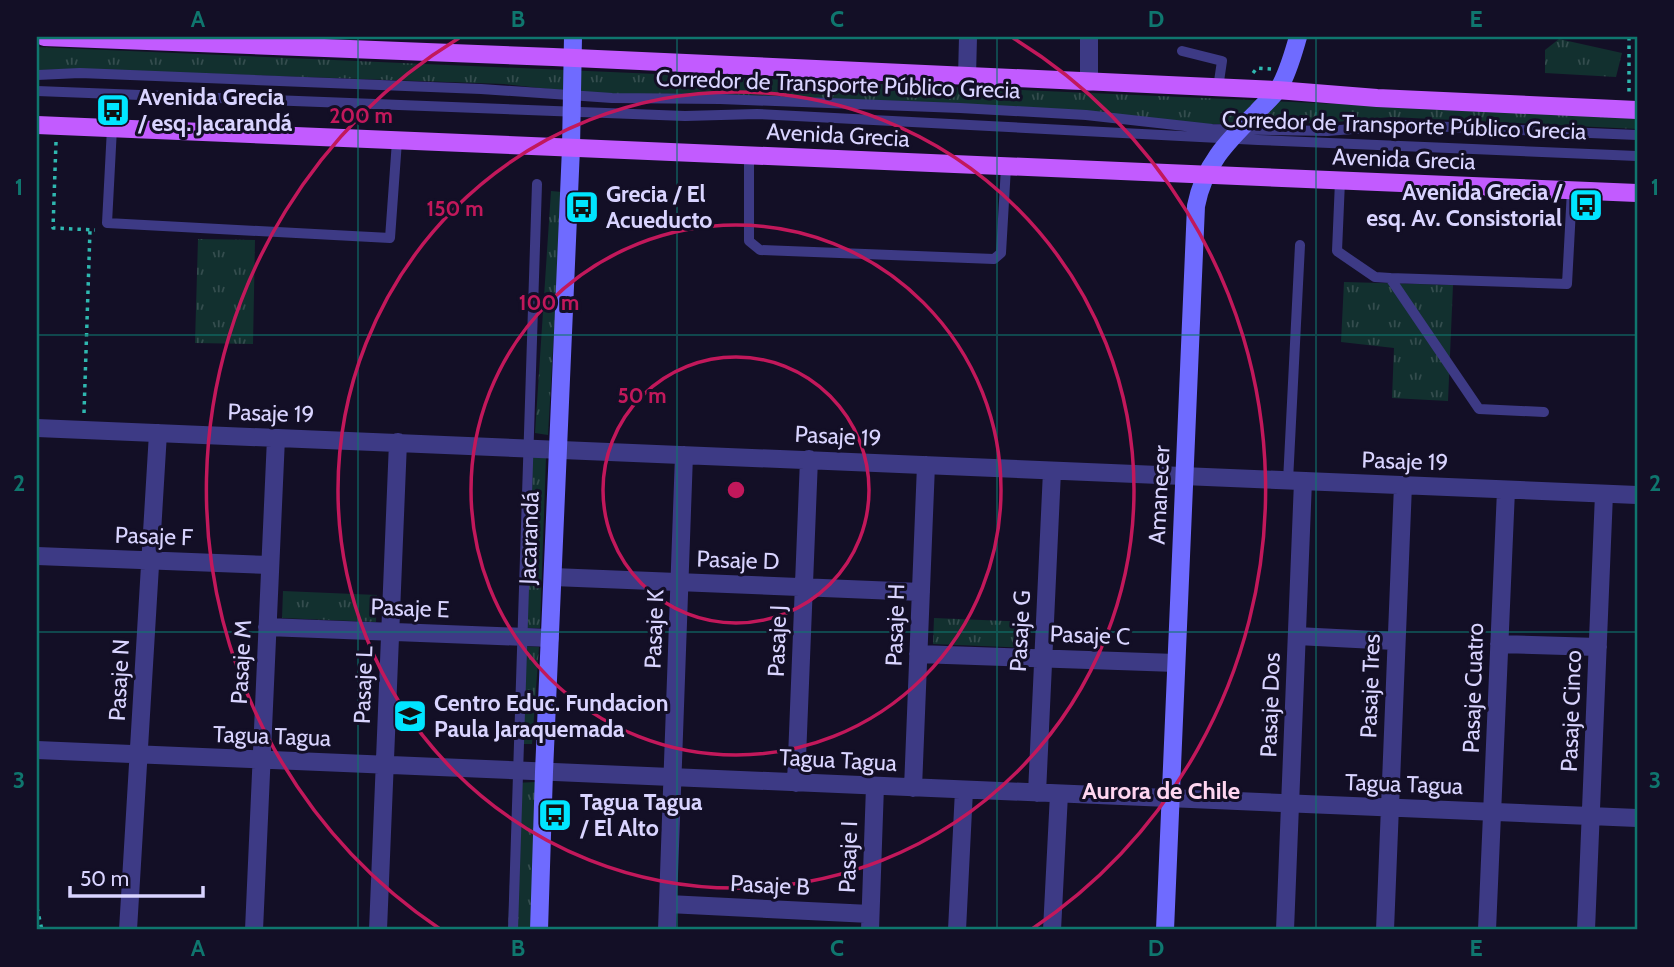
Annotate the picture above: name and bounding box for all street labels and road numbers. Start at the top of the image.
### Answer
street label: Corredor de Transporte Público Grecia [655,64,1021,104]
street label: Corredor de Transporte Público Grecia [1221,105,1587,145]
street label: Avenida Grecia [766,117,910,153]
street label: Avenida Grecia [1332,143,1476,175]
street label: Pasaje 19 [227,397,315,429]
street label: Pasaje 19 [794,420,882,452]
street label: Amanecer [1142,444,1176,545]
street label: Pasaje 19 [1361,445,1449,477]
street label: Jacarandá [513,491,545,586]
street label: Pasaje F [114,521,194,551]
street label: Pasaje D [696,545,780,575]
street label: Pasaje H [880,583,910,667]
street label: Pasaje K [639,589,669,669]
street label: Pasaje G [1004,589,1036,673]
street label: Pasaje E [370,593,450,623]
street label: Pasaje J [762,604,792,678]
street label: Pasaje M [225,619,257,705]
street label: Pasaje C [1049,620,1131,650]
street label: Pasaje Cuatro [1457,622,1489,754]
street label: Pasaje Tres [1354,633,1386,739]
street label: Pasaje N [103,638,135,722]
street label: Pasaje L [348,645,378,724]
street label: Pasaje Cinco [1555,650,1587,772]
street label: Pasaje Dos [1254,652,1286,758]
street label: Tagua Tagua [213,720,331,752]
street label: Tagua Tagua [778,743,898,777]
street label: Tagua Tagua [1345,768,1463,800]
street label: Pasaje I [833,820,863,894]
street label: Pasaje B [729,869,811,901]

